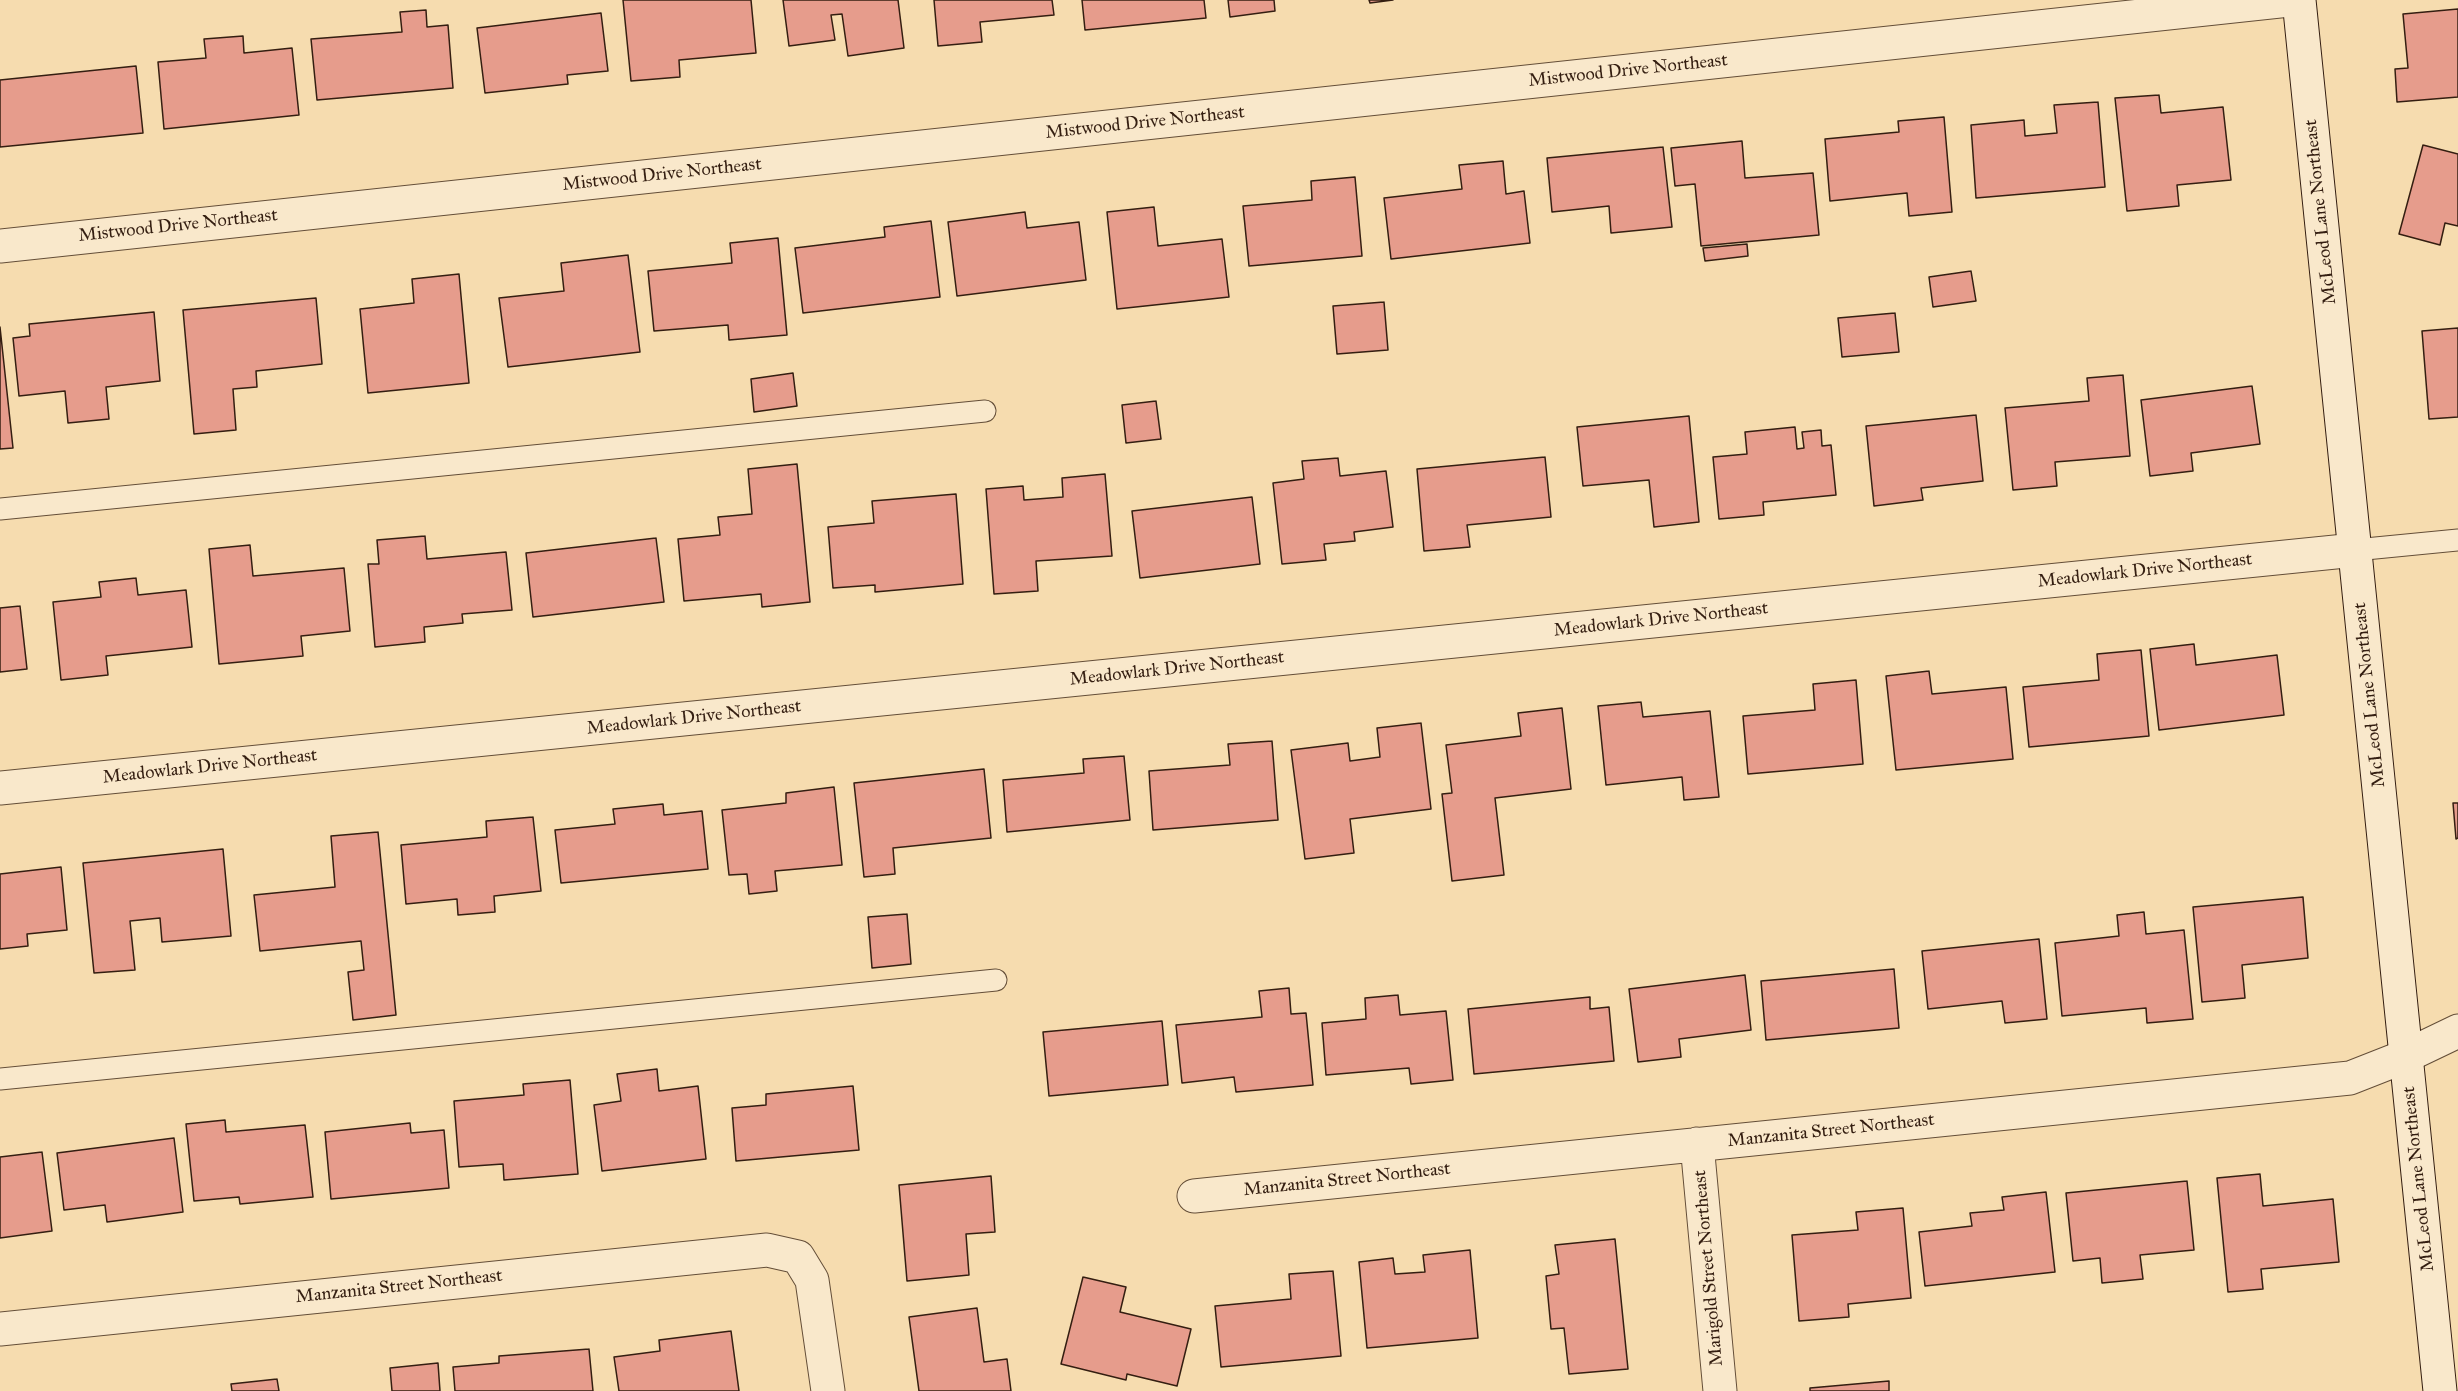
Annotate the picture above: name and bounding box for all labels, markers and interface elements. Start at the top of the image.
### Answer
street label: Mistwood Drive Northeast [1527,50,1729,92]
street label: Mistwood Drive Northeast [1044,102,1246,144]
street label: McLeod Lane Northeast [2301,118,2341,306]
street label: Mistwood Drive Northeast [561,154,763,196]
street label: Mistwood Drive Northeast [77,205,279,247]
street label: Meadowlark Drive Northeast [2037,549,2253,593]
street label: Meadowlark Drive Northeast [1553,598,1769,642]
street label: McLeod Lane Northeast [2350,601,2390,789]
street label: Meadowlark Drive Northeast [1069,647,1285,691]
street label: Meadowlark Drive Northeast [586,696,802,740]
street label: Meadowlark Drive Northeast [102,745,318,789]
street label: McLeod Lane Northeast [2399,1085,2439,1273]
street label: Manzanita Street Northeast [1726,1109,1936,1153]
street label: Manzanita Street Northeast [1242,1158,1452,1202]
street label: Marigold Street Northeast [1690,1169,1728,1367]
street label: Manzanita Street Northeast [294,1265,504,1309]

